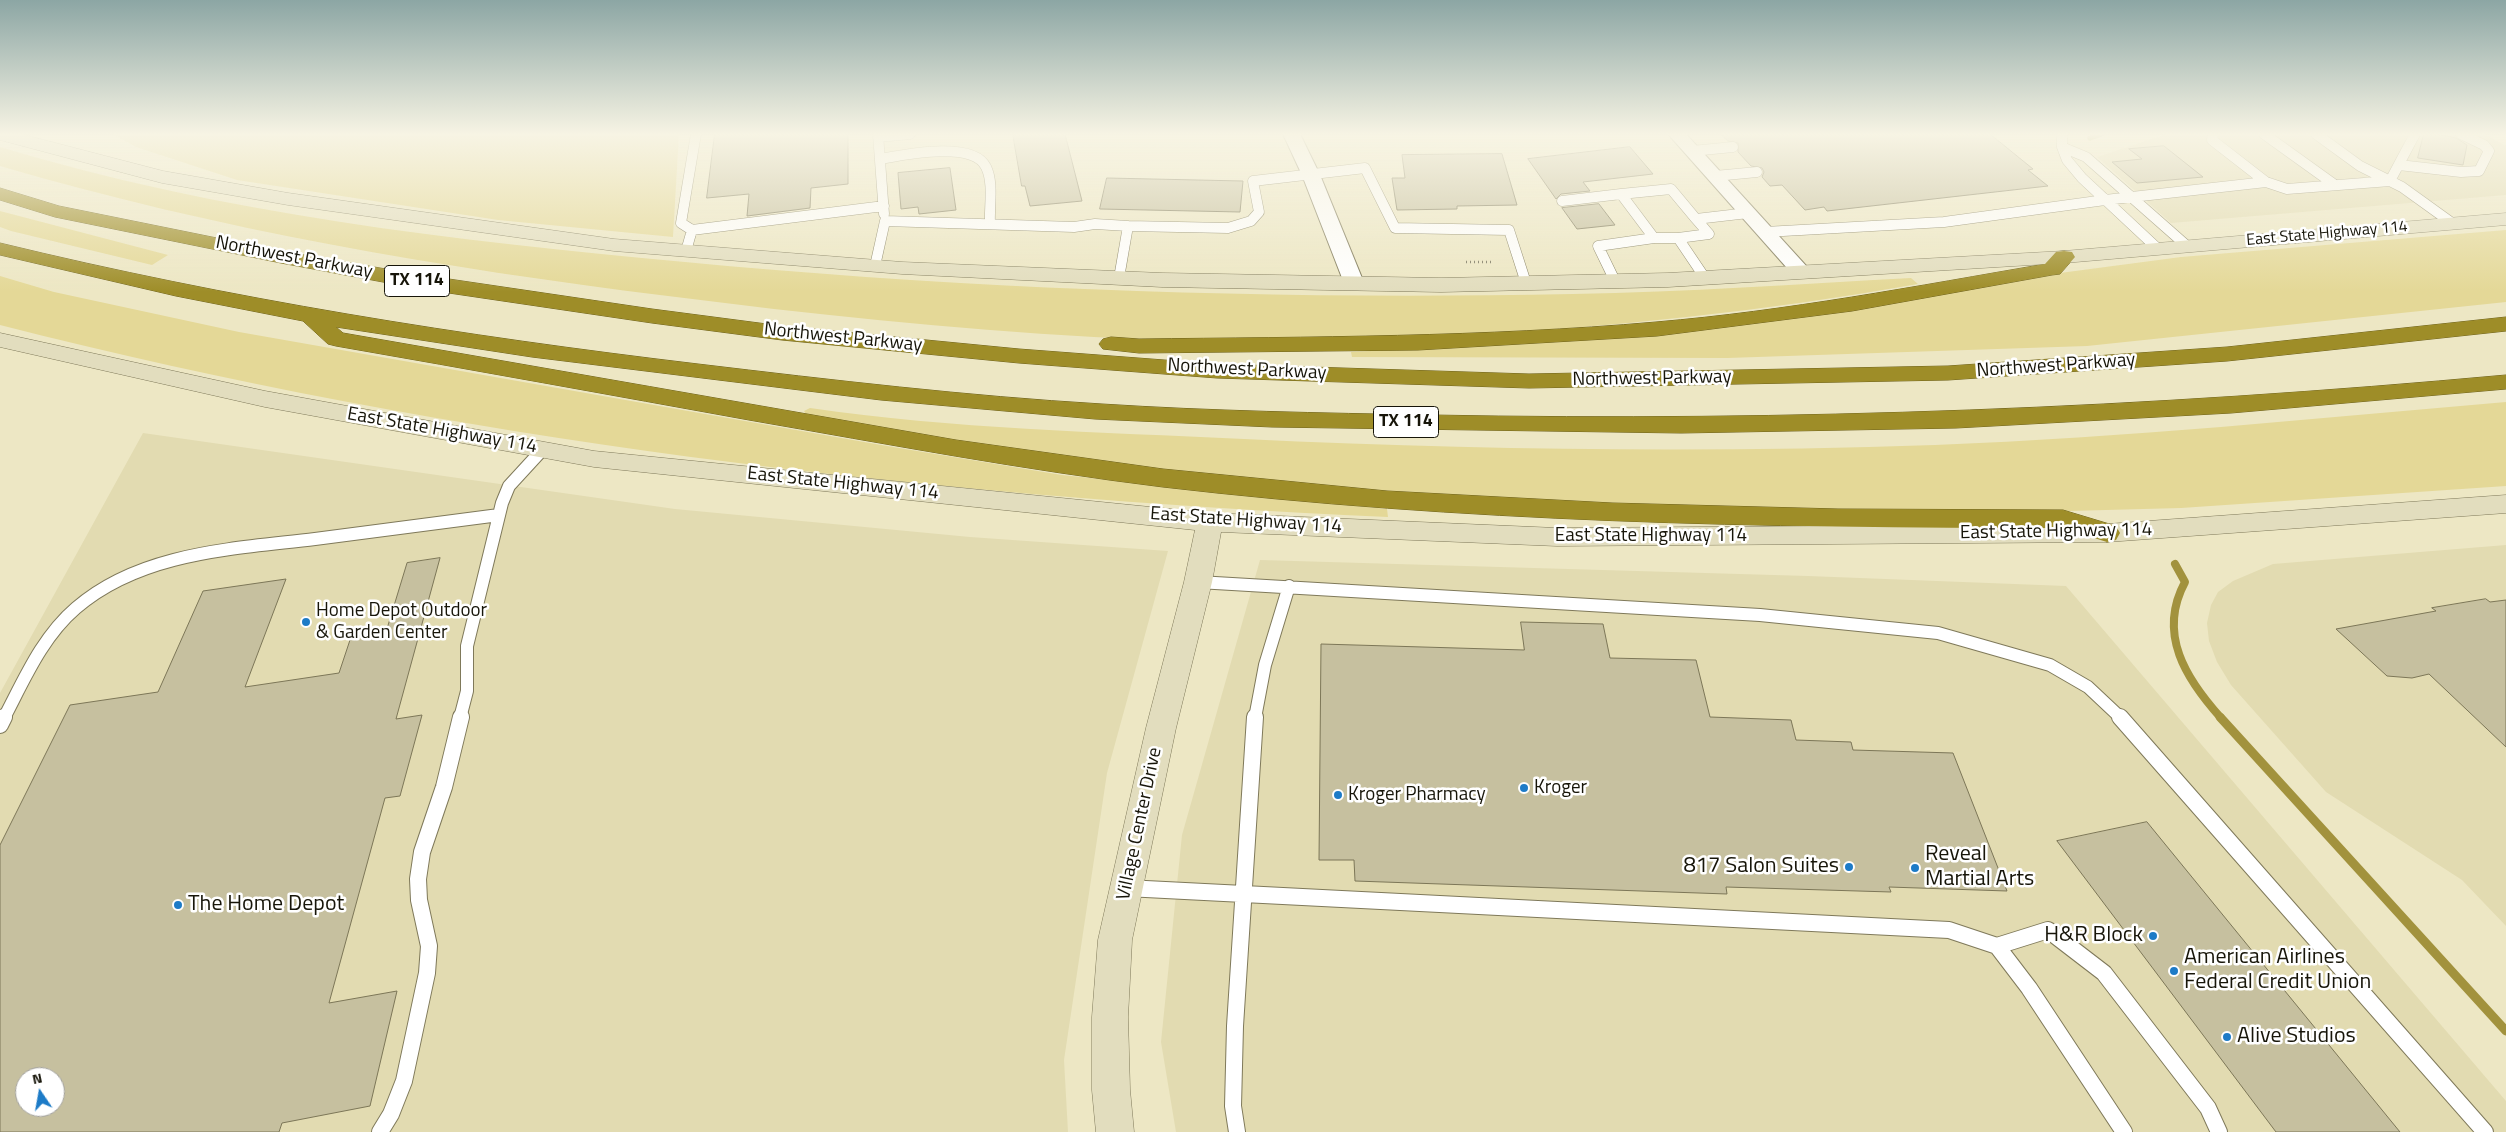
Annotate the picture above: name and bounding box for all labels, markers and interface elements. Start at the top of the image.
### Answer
street label: East State Highway 114 [2245,217,2409,251]
street label: Northwest Parkway [214,232,374,284]
road number: TX 114 [384,266,450,296]
street label: Northwest Parkway [763,318,923,358]
street label: Northwest Parkway [1976,349,2136,383]
street label: Northwest Parkway [1167,354,1327,386]
street label: Northwest Parkway [1572,366,1732,392]
street label: East State Highway 114 [345,403,539,459]
road number: TX 114 [1374,407,1438,438]
street label: East State Highway 114 [746,463,940,505]
street label: East State Highway 114 [1149,503,1343,539]
street label: East State Highway 114 [1960,519,2152,545]
street label: East State Highway 114 [1555,525,1747,547]
place label: Home Depot Outdoor & Garden Center [316,600,487,644]
marker: Home Depot Outdoor & Garden Center [300,616,312,628]
street label: Village Center Drive [1113,746,1167,902]
place label: Kroger [1534,777,1587,799]
marker: Kroger [1518,782,1530,794]
place label: Kroger Pharmacy [1348,784,1486,806]
marker: Kroger Pharmacy [1332,789,1344,801]
place label: Reveal Martial Arts [1925,842,2034,894]
place label: 817 Salon Suites [1683,854,1839,880]
marker: 817 Salon Suites [1843,861,1855,873]
marker: Reveal Martial Arts [1909,862,1921,874]
place label: The Home Depot [188,892,344,918]
marker: The Home Depot [172,899,184,911]
place label: H&R Block [2044,923,2143,949]
marker: H&R Block [2147,930,2159,942]
place label: American Airlines Federal Credit Union [2184,945,2371,996]
marker: American Airlines Federal Credit Union [2168,965,2180,977]
place label: Alive Studios [2237,1024,2356,1050]
marker: Alive Studios [2221,1031,2233,1043]
north arrow [15,1067,65,1117]
text: N [30,1067,44,1089]

